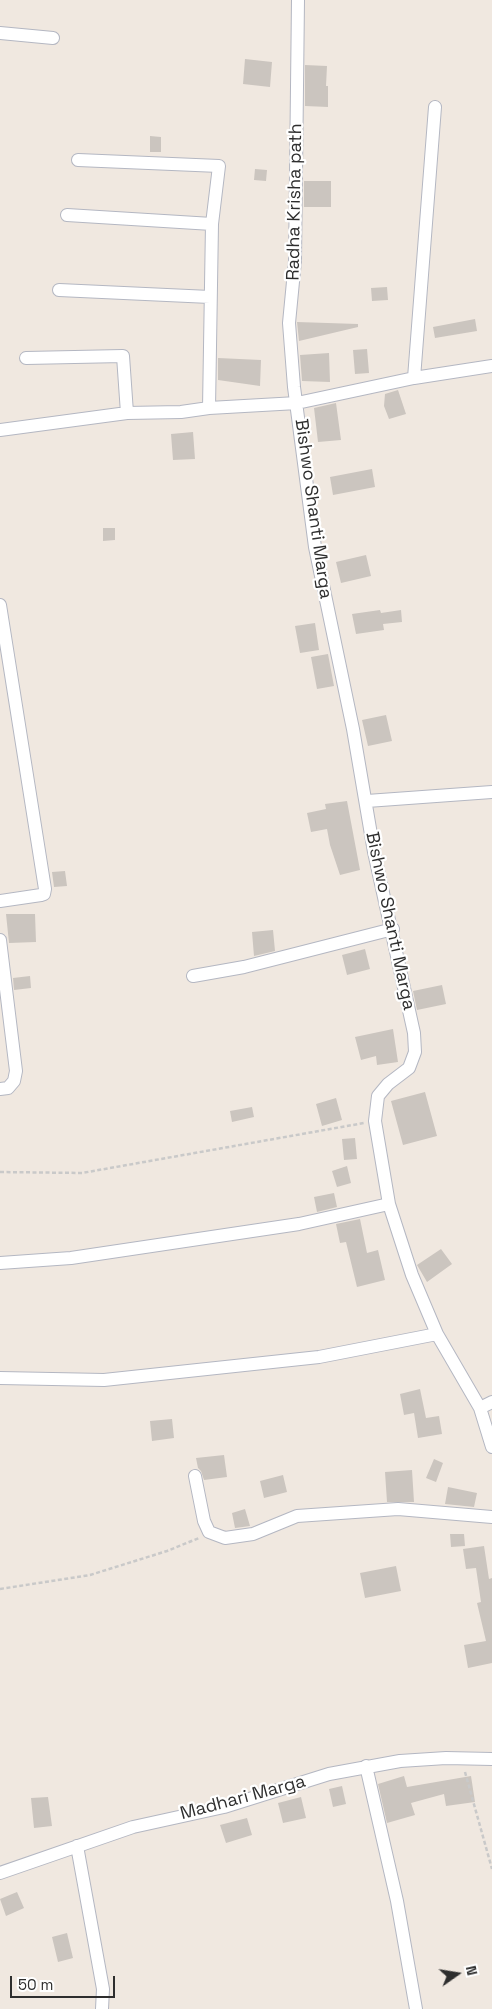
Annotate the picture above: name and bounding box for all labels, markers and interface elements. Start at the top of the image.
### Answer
street label: Radha Krisha path [283,123,307,281]
street label: Bishwo Shanti Marga [290,418,336,600]
street label: Bishwo Shanti Marga [361,830,419,1012]
street label: Madhari Marga [178,1771,308,1825]
north arrow [432,1949,482,1999]
text: N [462,1964,481,1977]
scale bar [12,1966,118,1998]
text: 50 m [18,1975,53,1994]

